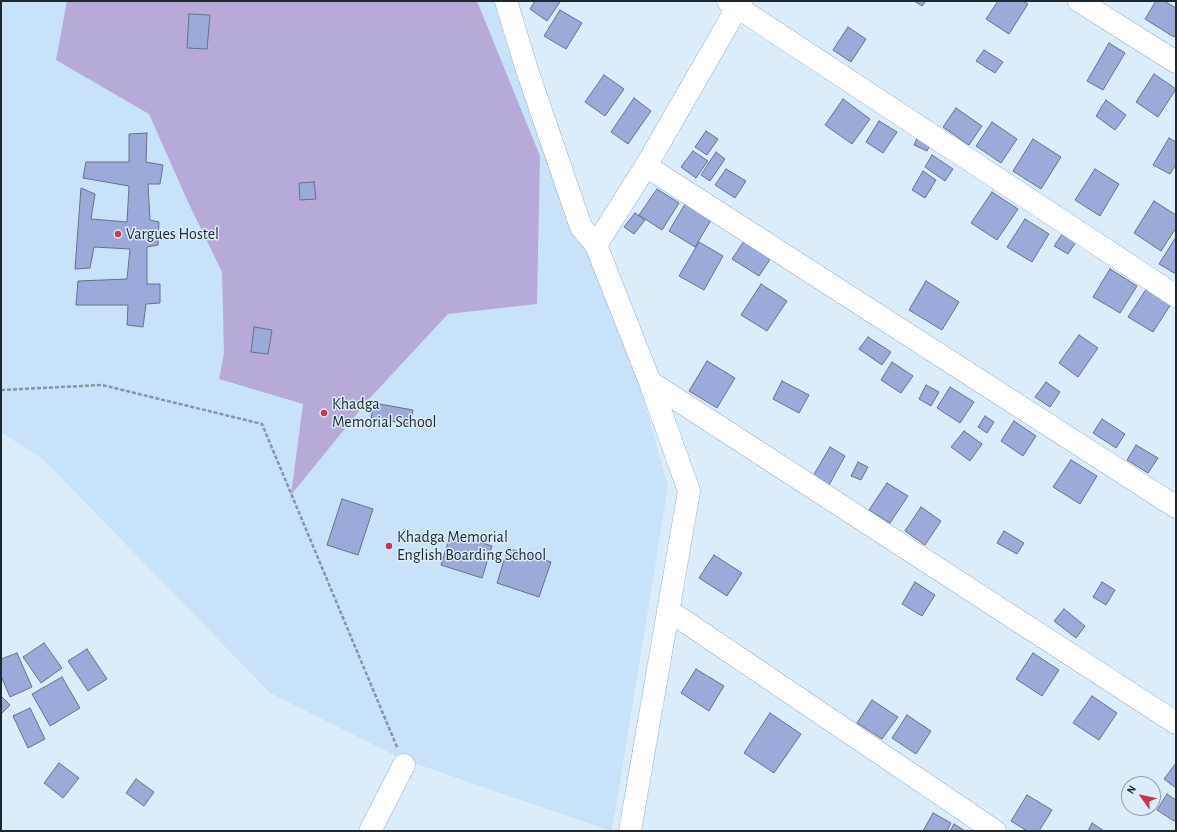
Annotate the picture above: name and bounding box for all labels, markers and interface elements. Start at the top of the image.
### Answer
place label: Vargues Hostel [126,224,219,244]
marker: Vargues Hostel [113,229,123,239]
place label: Khadga Memorial School [332,394,437,432]
marker: Khadga Memorial School [319,408,329,418]
place label: Khadga Memorial English Boarding School [397,527,546,565]
marker: Khadga Memorial English Boarding School [384,541,394,551]
north arrow [1121,776,1161,816]
text: N [1125,784,1138,796]

